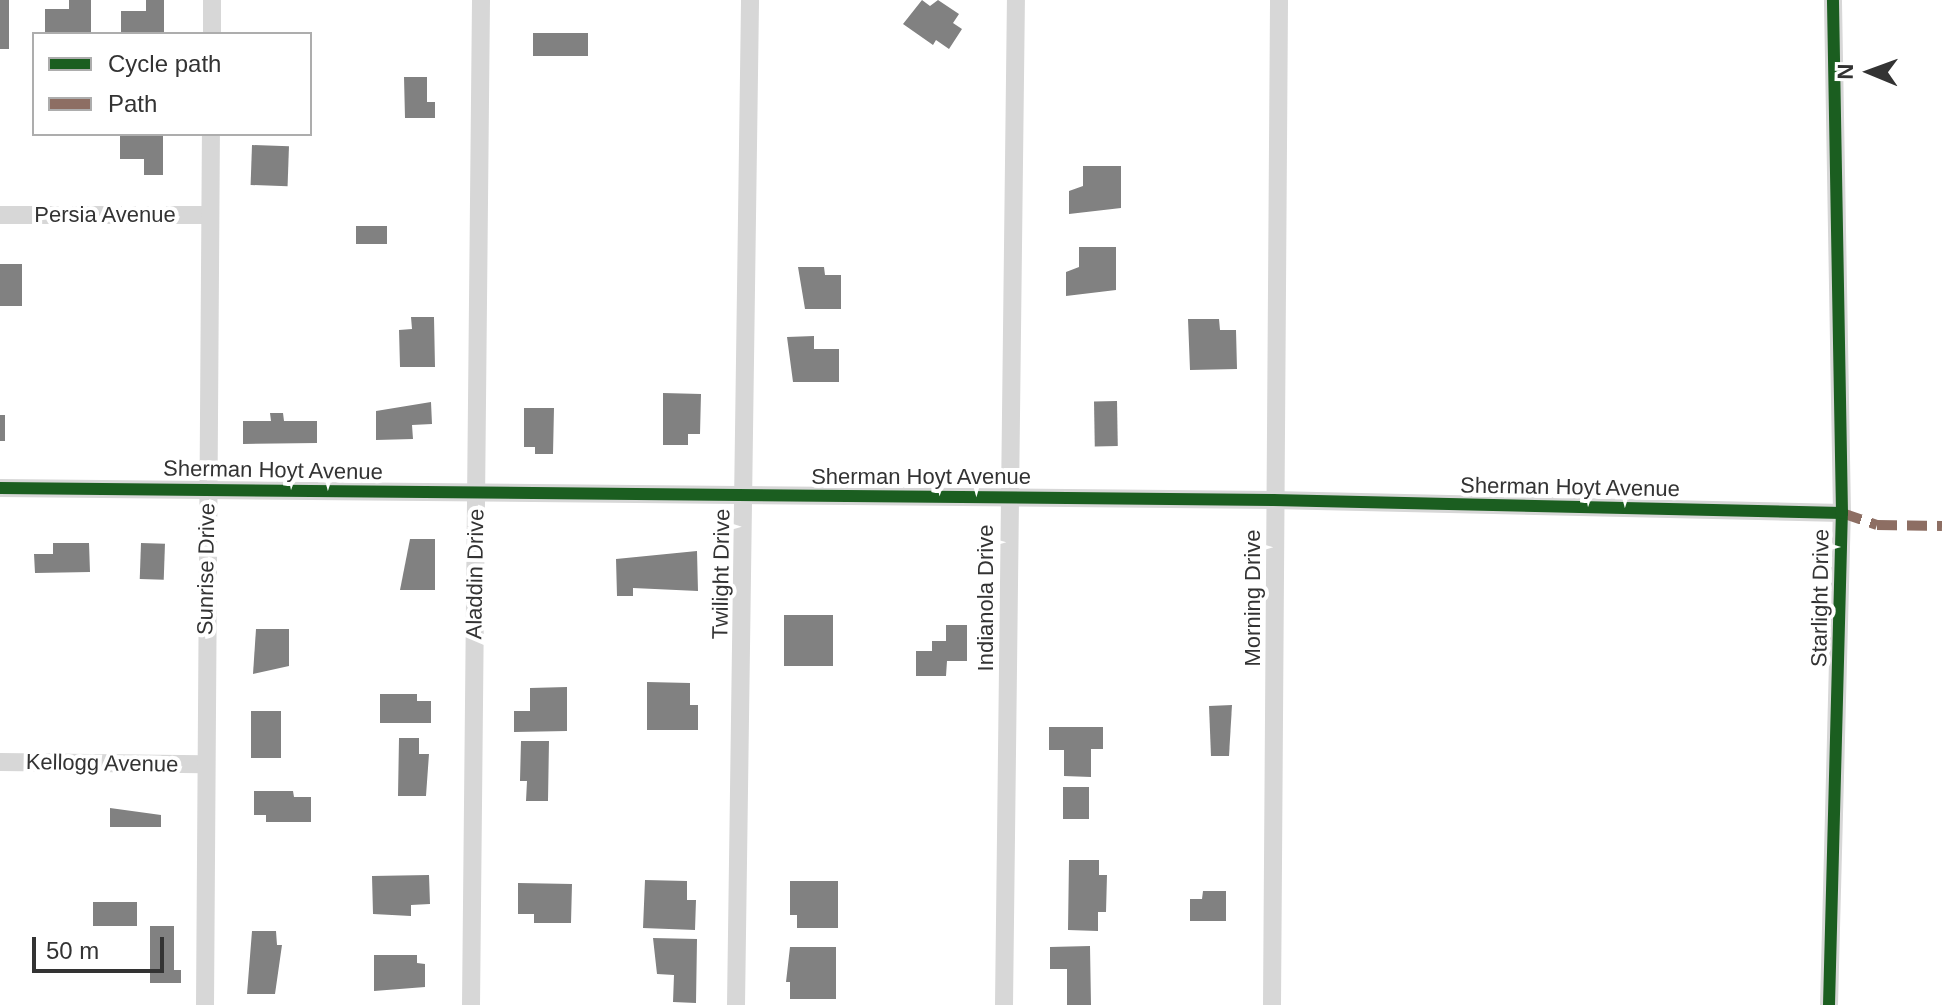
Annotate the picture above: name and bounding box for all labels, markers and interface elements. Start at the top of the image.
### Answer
legend [32,32,312,136]
north arrow [1830,32,1910,112]
text: Cycle path [108,50,221,77]
text: N [1833,63,1858,80]
text: Path [108,90,157,117]
street label: Persia Avenue [34,202,176,228]
street label: Sherman Hoyt Avenue [162,455,384,485]
street label: Sherman Hoyt Avenue [811,464,1031,490]
street label: Sherman Hoyt Avenue [1459,472,1681,502]
street label: Sunrise Drive [192,503,220,635]
street label: Aladdin Drive [461,508,489,640]
street label: Twilight Drive [707,508,735,640]
street label: Indianola Drive [973,525,999,671]
street label: Starlight Drive [1806,529,1834,667]
street label: Morning Drive [1240,530,1266,666]
street label: Kellogg Avenue [25,748,179,778]
scale bar [36,921,168,971]
text: 50 m [46,937,99,964]

